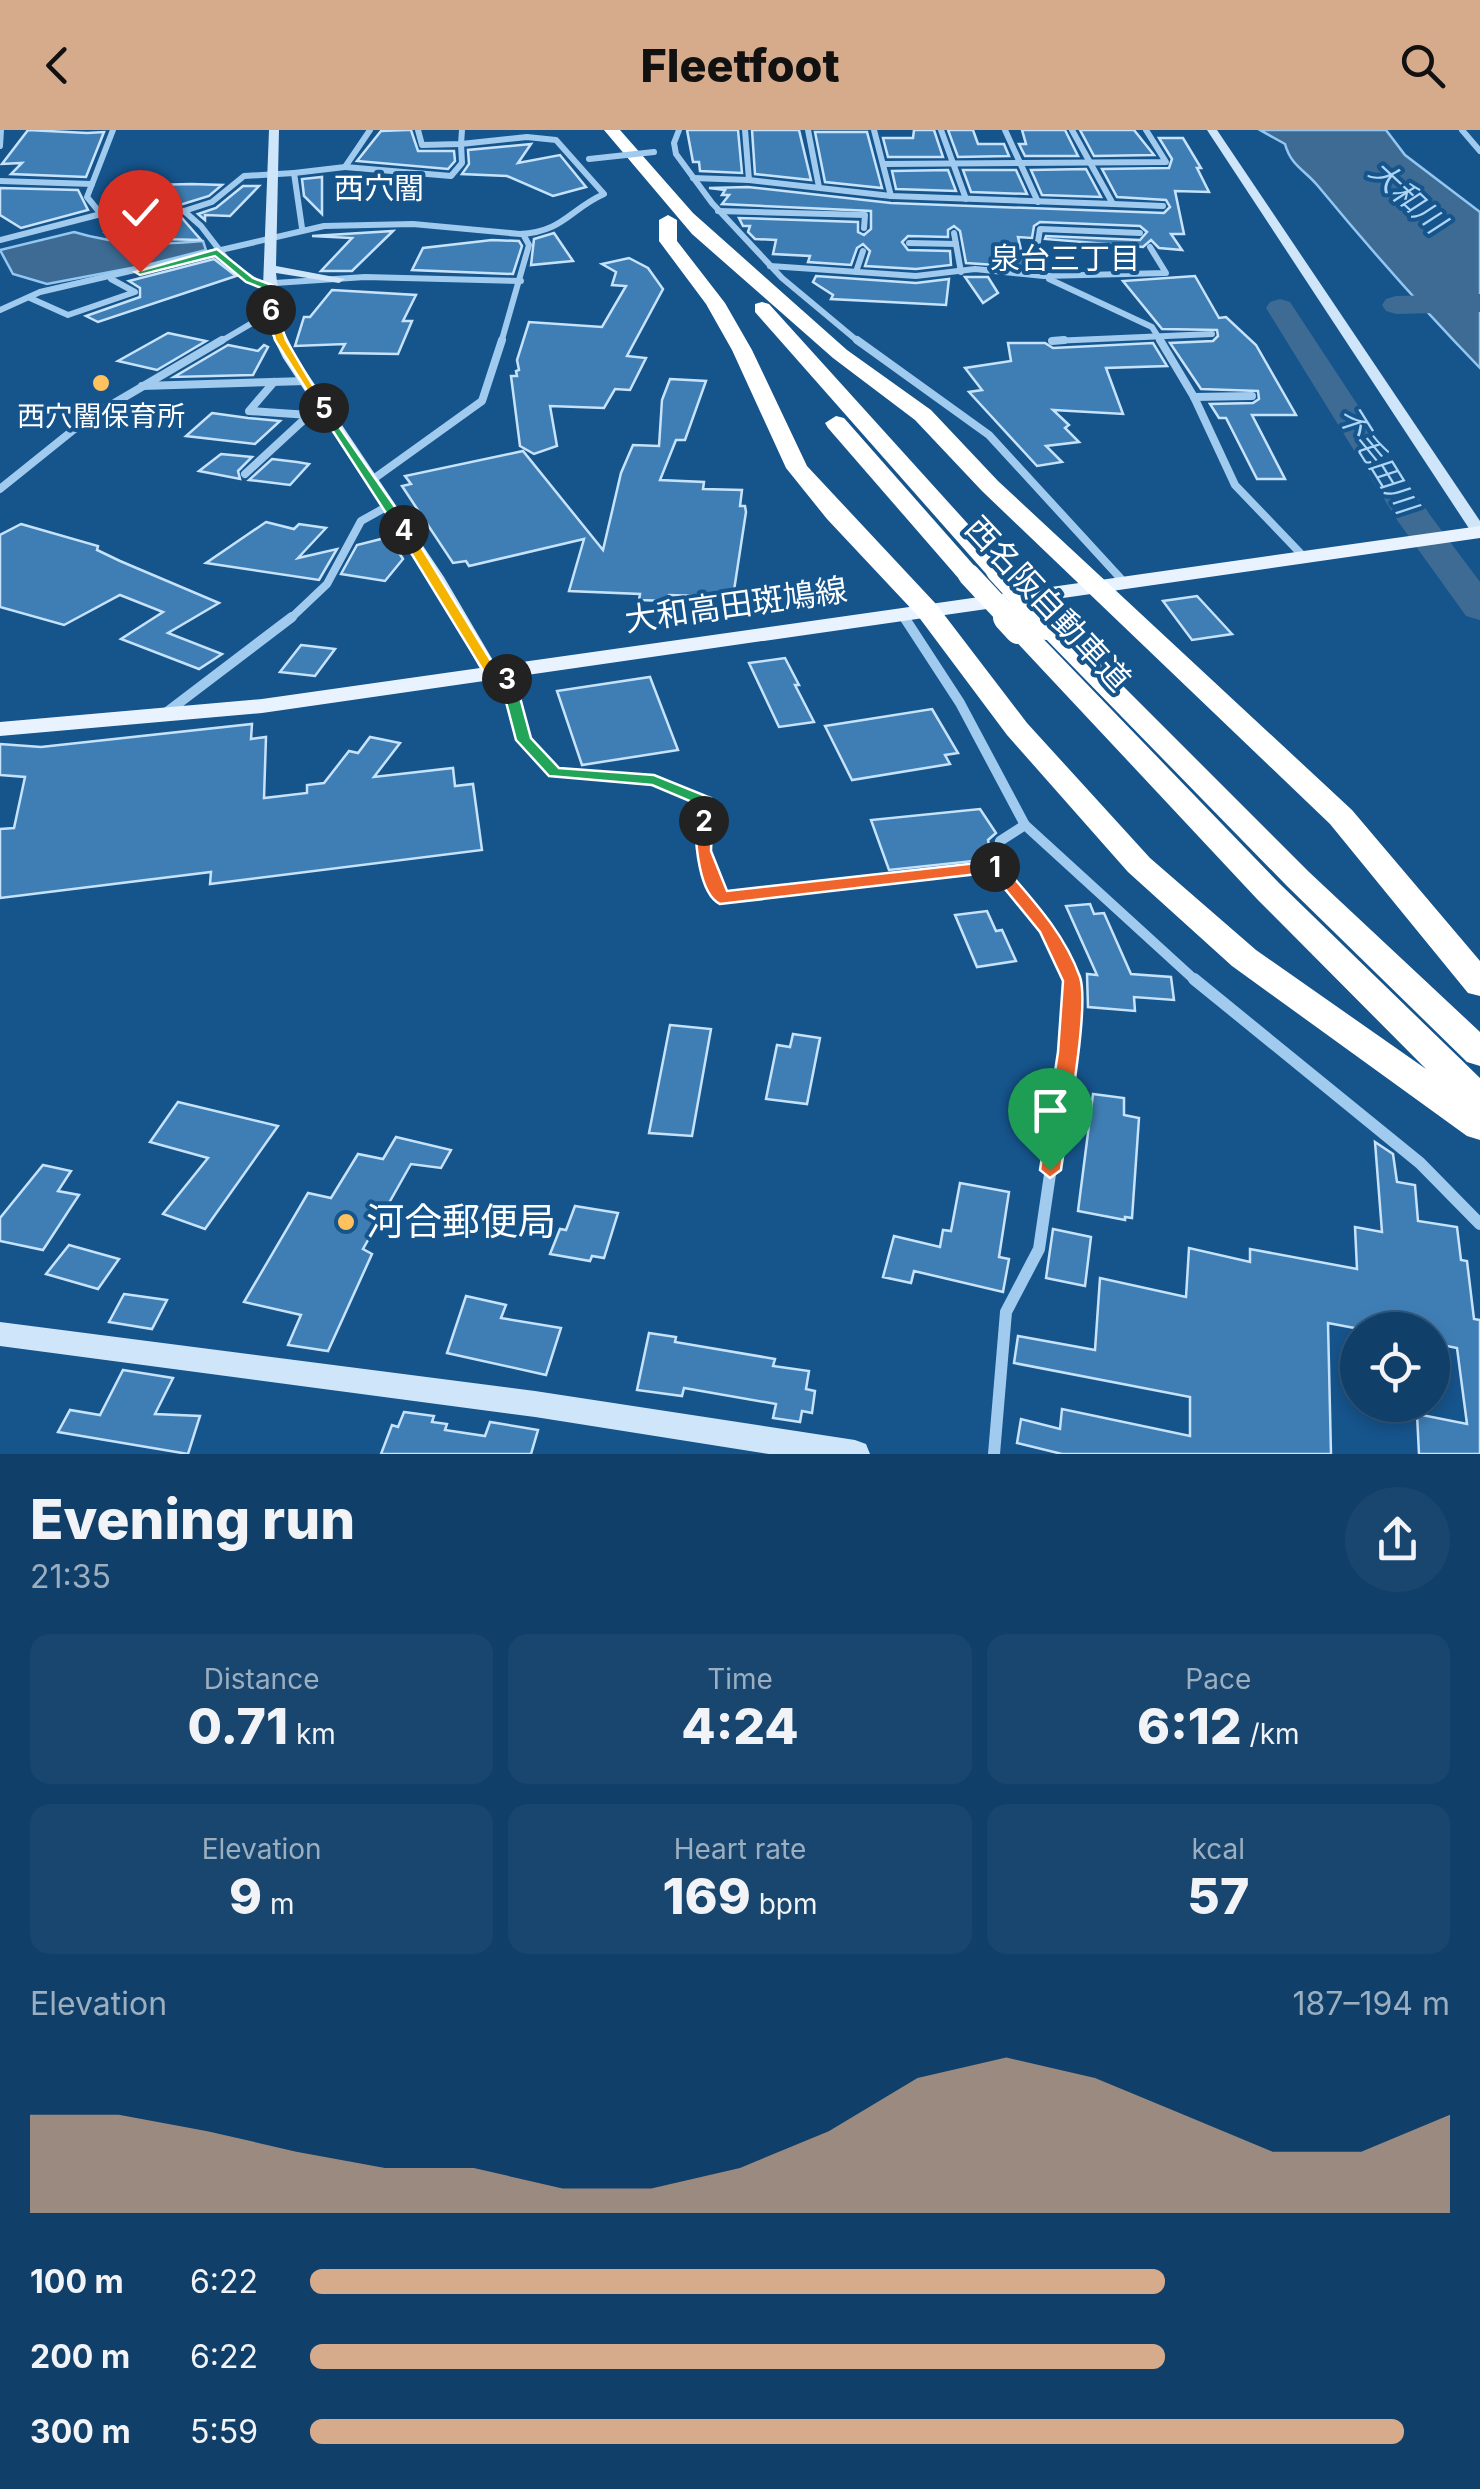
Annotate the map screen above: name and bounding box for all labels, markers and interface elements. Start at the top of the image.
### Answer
icon: back [30,38,85,93]
text: Fleetfoot [640,38,840,93]
icon: search [1395,38,1450,93]
water label: 大和川 [1362,152,1455,242]
pin [98,170,183,273]
district label: 西穴闇 [334,170,424,206]
icon: check [113,185,168,240]
district label: 泉台三丁目 [990,240,1140,276]
pin: 6 [246,285,296,335]
text: 6 [262,293,280,327]
marker: 西穴闇保育所 [90,372,112,394]
pin: 5 [299,383,349,433]
text: 5 [315,391,333,425]
place label: 西穴闇保育所 [17,399,185,433]
water label: 不毛田川 [1331,399,1426,522]
pin: 4 [379,505,429,555]
street label: 西名阪自動車道 [958,508,1139,699]
text: 4 [395,513,413,547]
street label: 大和高田斑鳩線 [622,570,850,639]
pin: 3 [482,654,532,704]
text: 3 [498,662,516,696]
pin: 2 [679,796,729,846]
text: 2 [695,804,713,838]
pin: 1 [970,842,1020,892]
text: 1 [989,850,1001,884]
pin [1008,1068,1093,1171]
icon: arrive [1023,1083,1078,1138]
place label: 河合郵便局 [366,1198,556,1244]
marker: 河合郵便局 [335,1211,357,1233]
map controls [1340,1312,1450,1422]
button: locate [1340,1312,1450,1422]
text: Evening run [30,1486,355,1552]
button: share [1345,1487,1450,1592]
text: 21:35 [30,1557,111,1596]
text: Distance [204,1662,319,1696]
text: Time [707,1662,773,1696]
text: Pace [1185,1662,1251,1696]
text: 0.71 [187,1696,288,1756]
text: 4:24 [681,1696,799,1756]
text: 6:12 [1137,1696,1242,1756]
text: km [288,1717,336,1751]
text: /km [1242,1717,1300,1751]
text: Elevation [202,1832,322,1866]
text: Heart rate [674,1832,806,1866]
text: kcal [1192,1832,1245,1866]
text: 9 [229,1866,262,1926]
text: 169 [663,1866,751,1926]
text: 57 [1187,1866,1249,1926]
text: m [262,1887,294,1921]
text: bpm [751,1887,817,1921]
text: Elevation [30,1984,167,2023]
text: 187–194 m [1293,1984,1450,2023]
text: 100 m [30,2262,124,2301]
text: 6:22 [190,2262,258,2301]
text: 200 m [30,2337,130,2376]
text: 6:22 [190,2337,258,2376]
text: 300 m [30,2412,131,2451]
text: 5:59 [190,2412,258,2451]

